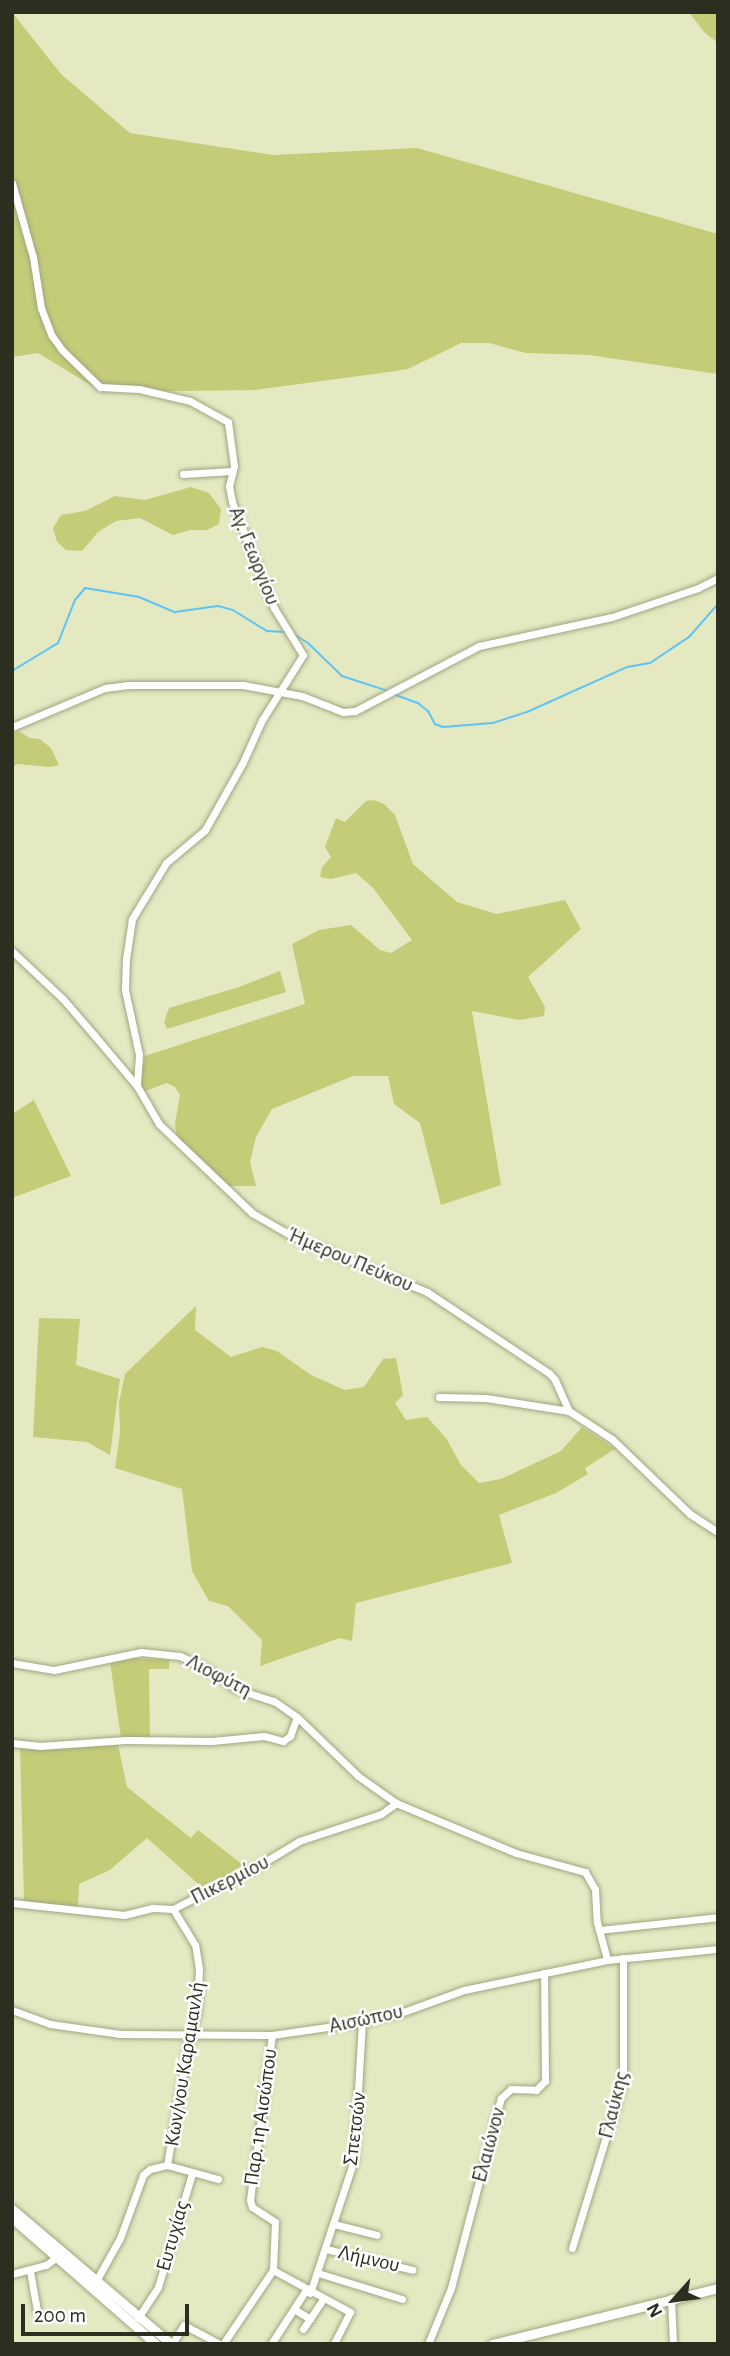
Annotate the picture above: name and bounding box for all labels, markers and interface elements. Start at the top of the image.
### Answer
street label: Αγ. Γεωργίου [223,503,285,609]
street label: Ήμερου Πεύκου [283,1222,417,1298]
street label: Λιοφύτη [182,1649,256,1703]
street label: Πικερμίου [187,1850,273,1910]
street label: Κων/νου Καραμανλή [160,1980,210,2148]
street label: Αισώπου [327,1999,405,2039]
street label: Παρ. 1η Αισώπου [239,2047,283,2187]
street label: Γλαύκης [594,2069,634,2141]
street label: Σπετσών [338,2091,372,2167]
street label: Ελαιώνον [467,2105,511,2185]
street label: Ευτυχίας [151,2198,195,2274]
street label: Λήμνου [336,2240,402,2278]
north arrow [639,2265,709,2335]
scale bar [24,2290,192,2334]
text: N [644,2300,667,2320]
text: 200 m [34,2305,86,2326]

